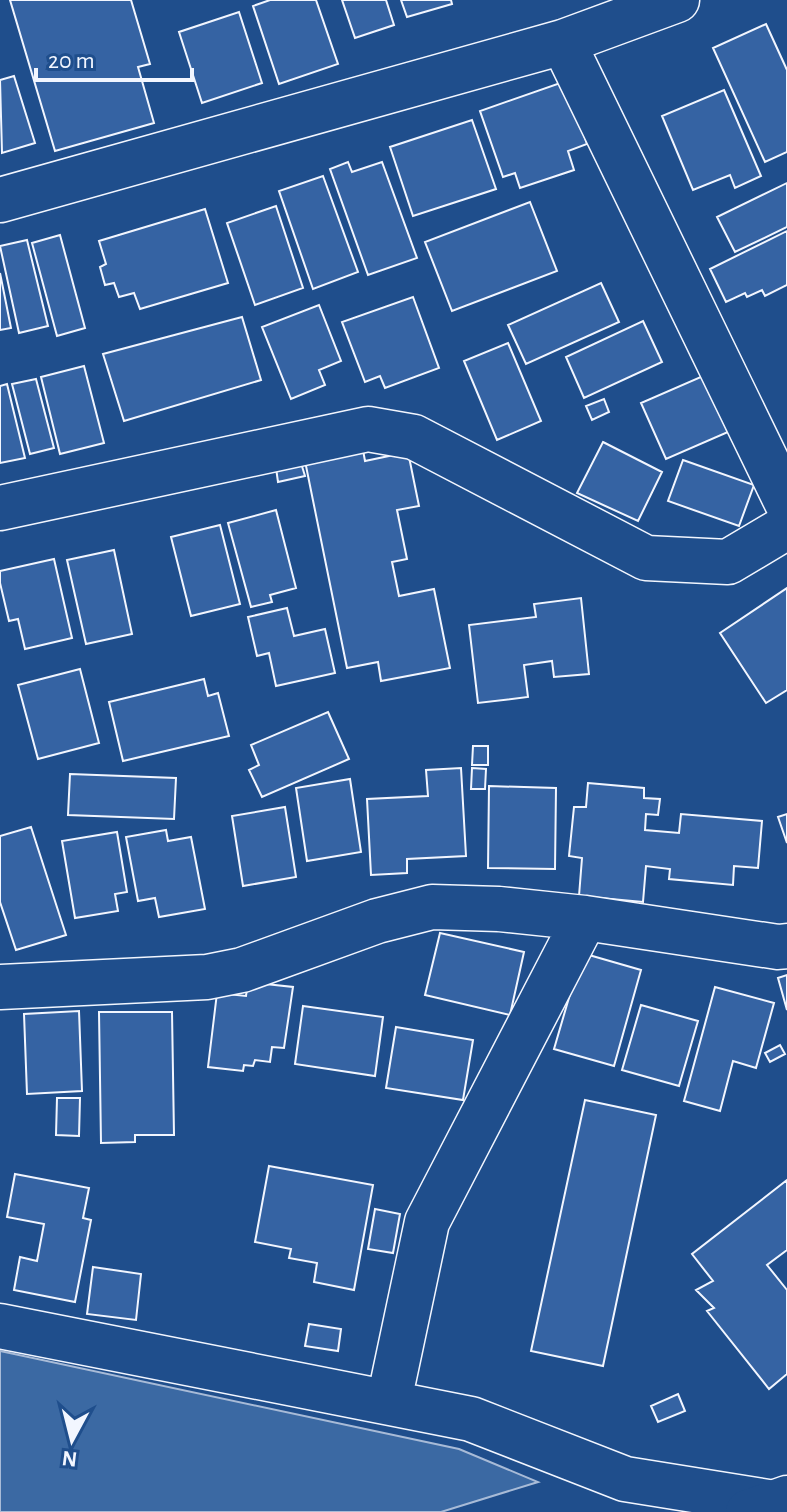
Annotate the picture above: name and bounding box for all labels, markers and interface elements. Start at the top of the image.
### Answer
scale bar [36,32,192,82]
text: 20 m [48,49,95,73]
north arrow [32,1400,112,1480]
text: N [61,1447,79,1471]

